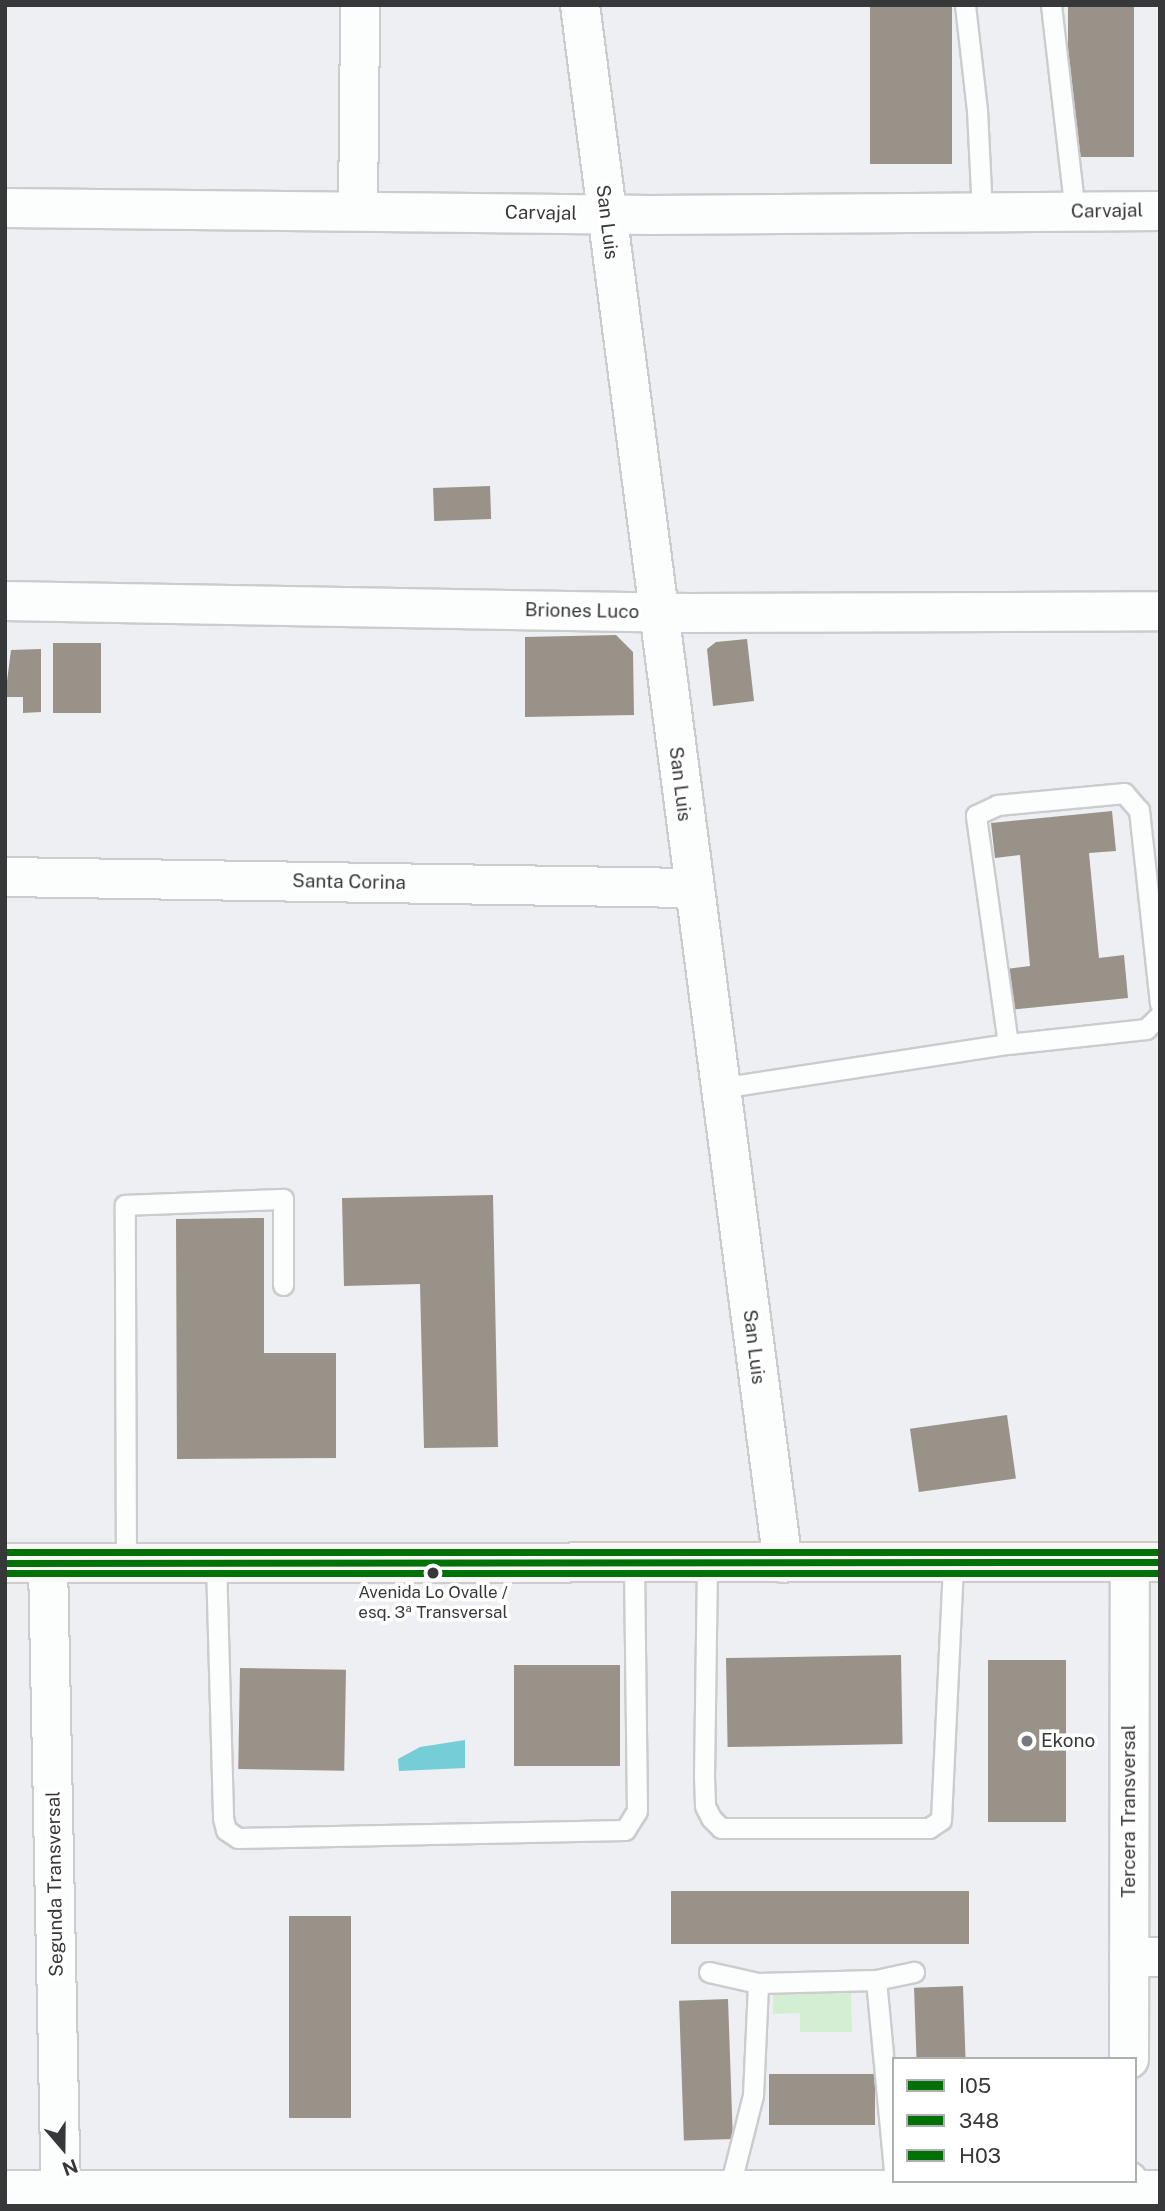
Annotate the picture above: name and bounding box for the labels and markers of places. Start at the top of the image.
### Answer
marker: Avenida Lo Ovalle / esq. 3ª Transversal [426,1566,440,1580]
place label: Avenida Lo Ovalle / esq. 3ª Transversal [358,1583,508,1623]
place label: Ekono [1041,1730,1095,1752]
marker: Ekono [1019,1733,1035,1749]

